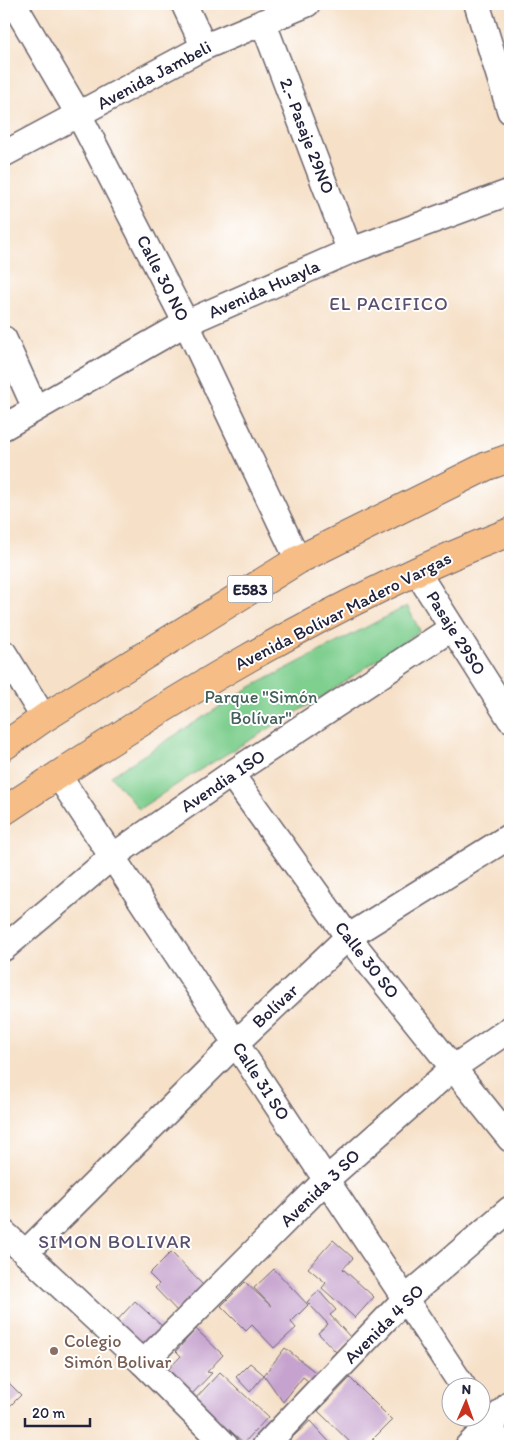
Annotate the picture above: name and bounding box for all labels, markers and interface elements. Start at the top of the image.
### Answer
street label: Avenida Jambeli [93,36,215,114]
street label: 2.- Pasaje 29NO [275,75,339,197]
street label: Calle 30 NO [132,231,194,325]
street label: Avenida Huayla [205,254,324,323]
district label: EL PACIFICO [329,292,449,315]
street label: Avenida Bolívar Madero Vargas [231,547,455,675]
road number: E583 [228,576,272,602]
street label: Pasaje 29SO [421,587,491,679]
park label: Parque "Simón Bolívar" [204,686,318,729]
street label: Avendia 1SO [177,745,269,817]
street label: Calle 30 SO [330,917,404,1003]
street label: Bolívar [247,979,303,1033]
street label: Calle 31 SO [228,1038,294,1124]
street label: Avenida 3 SO [275,1144,365,1232]
district label: SIMON BOLIVAR [38,1230,192,1253]
street label: Avenida 4 SO [340,1280,428,1368]
place label: Colegio Simón Bolivar [64,1330,172,1373]
marker: Colegio Simón Bolivar [48,1345,60,1357]
north arrow [442,1378,492,1428]
text: N [461,1381,471,1398]
scale bar [25,1395,90,1427]
text: 20 m [32,1404,66,1422]

